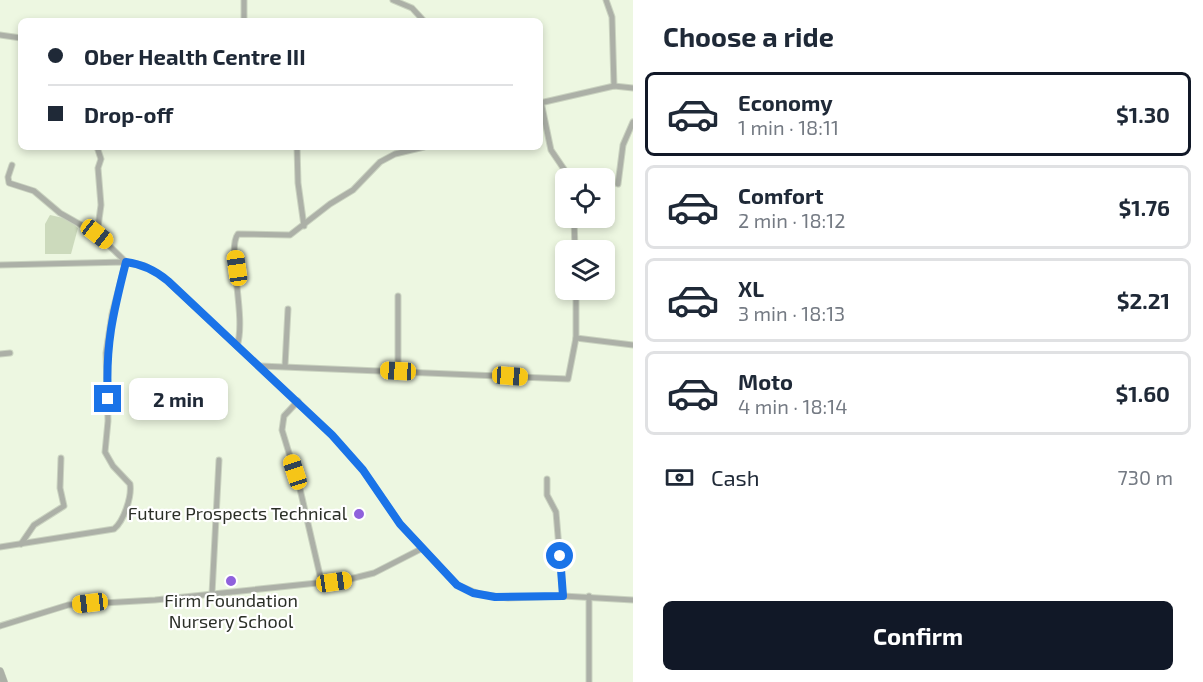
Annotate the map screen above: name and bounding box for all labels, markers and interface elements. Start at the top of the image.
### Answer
text: Choose a ride [663,20,834,52]
text: Ober Health Centre III [84,43,306,69]
icon: car [666,87,720,141]
text: Economy [738,89,833,115]
text: Drop-off [84,101,173,127]
text: $1.30 [1116,101,1170,127]
text: 1 min · 18:11 [738,115,839,139]
map controls [555,168,615,300]
button: locate [555,168,615,228]
icon: car [666,180,720,234]
text: Comfort [738,182,823,208]
text: $1.76 [1118,194,1170,220]
text: 2 min · 18:12 [738,208,845,232]
car [77,216,117,252]
button: layers [555,240,615,300]
car [226,249,248,287]
icon: car [666,273,720,327]
text: XL [738,275,764,301]
text: $2.21 [1117,287,1170,313]
text: 3 min · 18:13 [738,301,845,325]
car [380,361,416,381]
car [491,366,529,386]
icon: car [666,366,720,420]
text: Moto [738,368,793,394]
callout: 2 min [129,378,228,420]
text: $1.60 [1116,380,1170,406]
route end [94,385,121,412]
text: 2 min [153,387,204,411]
text: 4 min · 18:14 [738,394,848,418]
car [281,452,309,492]
icon: cash [663,461,696,494]
text: Cash [711,464,760,490]
text: 730 m [1118,465,1173,489]
place label: Future Prospects Technical [128,502,348,524]
marker: Future Prospects Technical [352,507,366,521]
route start [546,542,573,569]
car [315,571,353,593]
marker: Firm Foundation Nursery School [224,574,238,588]
place label: Firm Foundation Nursery School [164,589,298,632]
car [71,592,109,614]
button: Confirm [663,601,1173,670]

